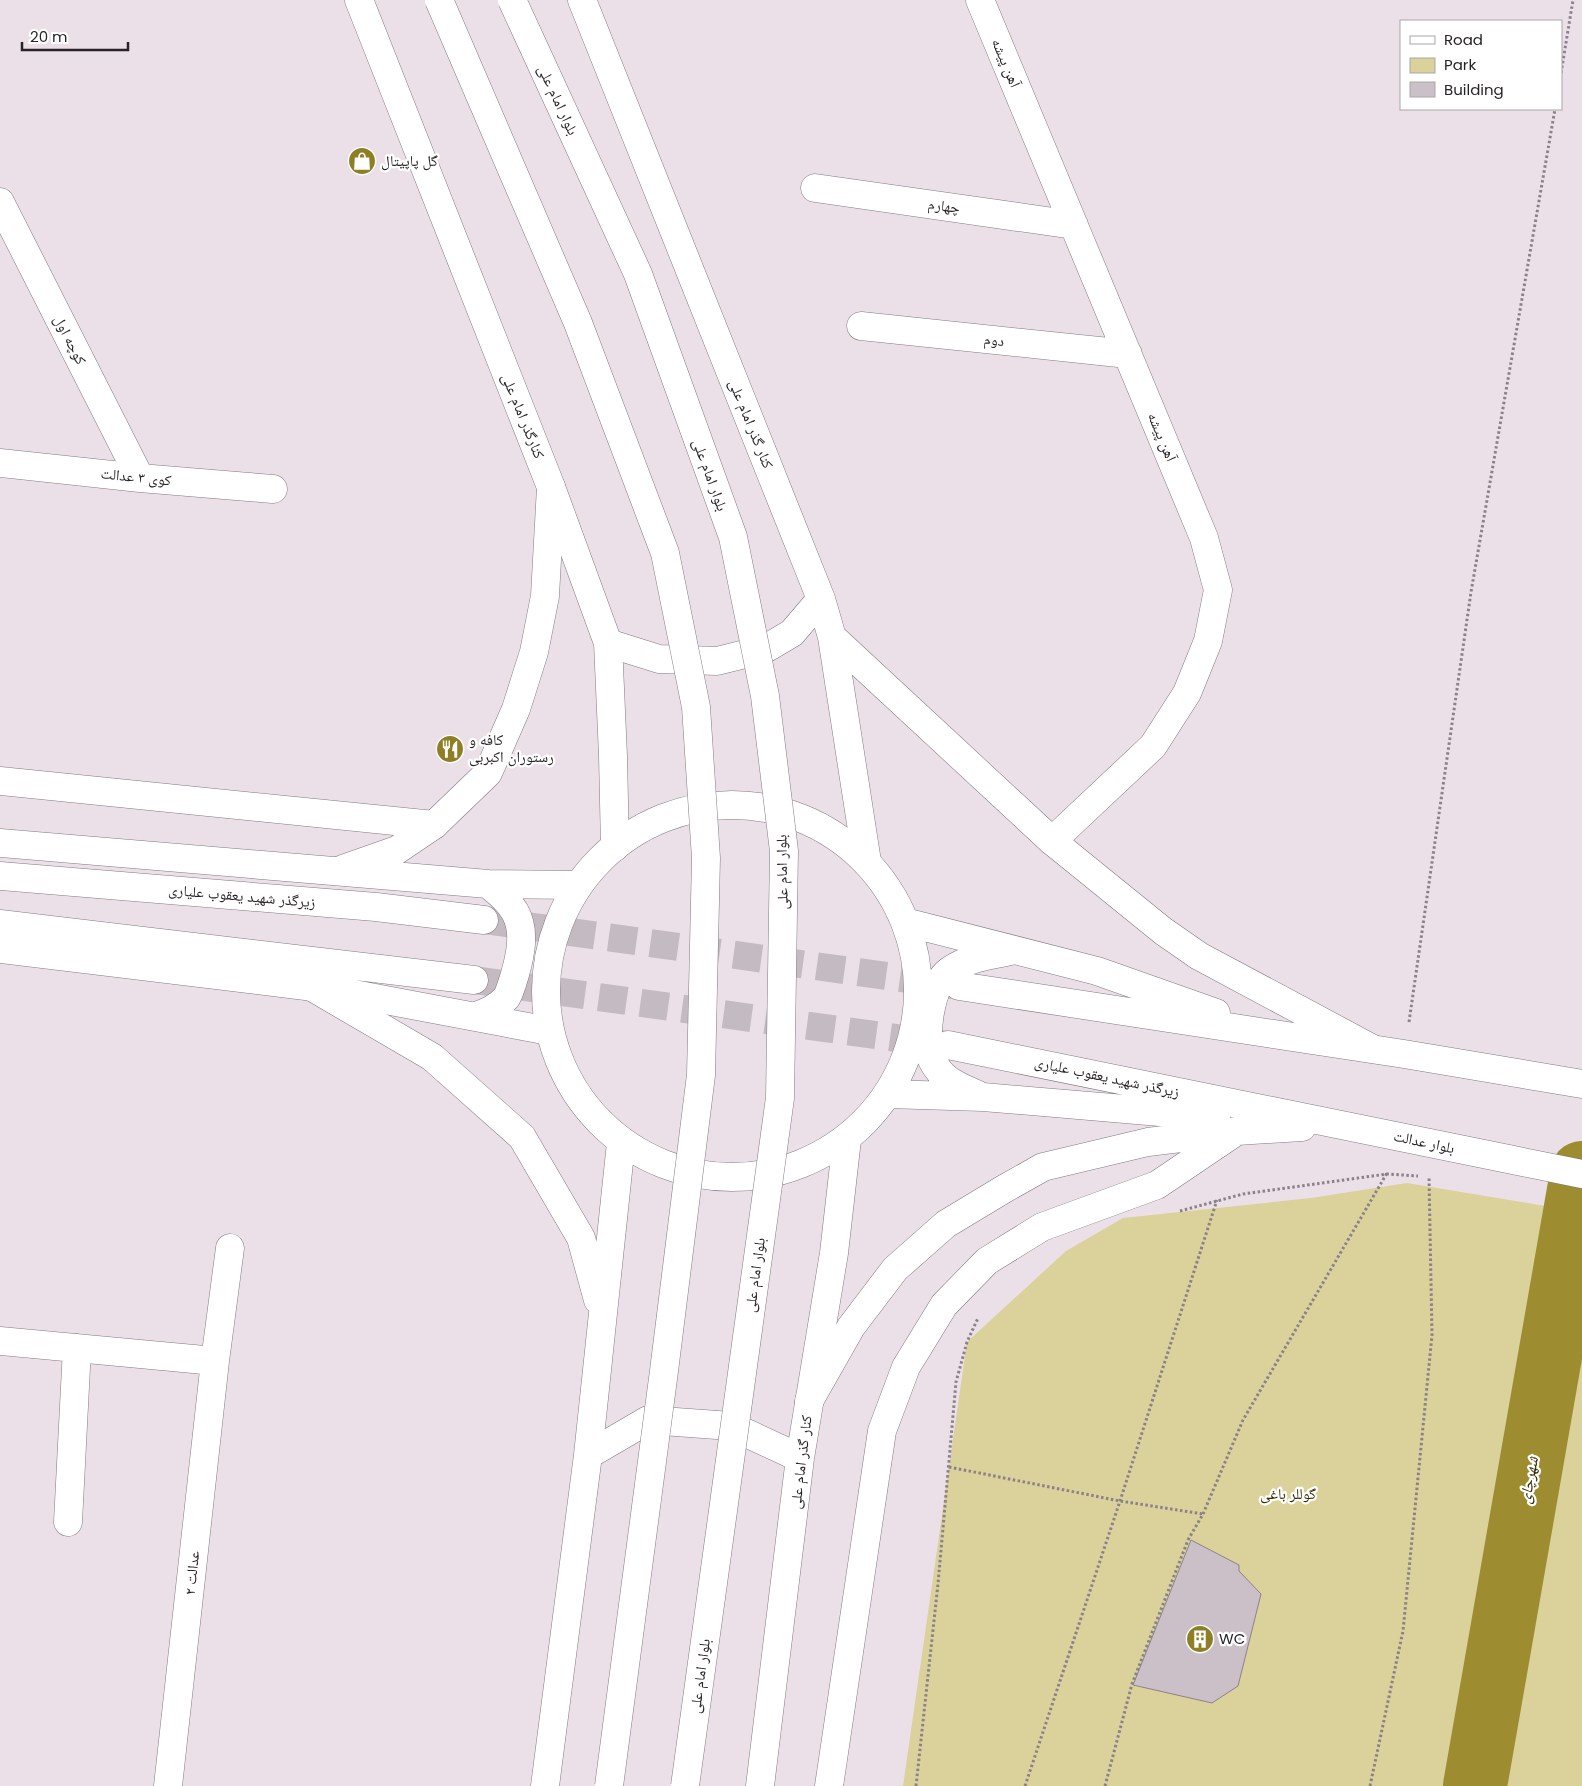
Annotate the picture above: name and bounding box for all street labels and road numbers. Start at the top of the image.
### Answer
street label: آهن پیشه [987,35,1027,92]
street label: بلوار امام علی [533,61,584,138]
street label: چهارم [927,193,962,218]
street label: کوچه اول [49,311,92,368]
street label: دوم [983,328,1005,351]
street label: کنارگذر امام علی [497,370,550,462]
street label: کنار گذر امام علی [724,376,779,472]
street label: آهن پیشه [1143,409,1183,466]
street label: بلوار امام علی [688,436,733,514]
street label: کوی ۳ عدالت [100,462,172,491]
street label: بلوار امام علی [770,834,793,910]
street label: زیرگذر شهید یعقوب علیاری [168,879,317,912]
street label: زیرگذر شهید یعقوب علیاری [1033,1051,1182,1102]
street label: بلوار عدالت [1392,1125,1457,1158]
street label: بلوار امام علی [739,1236,770,1314]
street label: کنار گذر امام علی [784,1414,817,1510]
street label: عدالت ۲ [179,1549,204,1596]
street label: بلوار امام علی [684,1637,715,1715]

